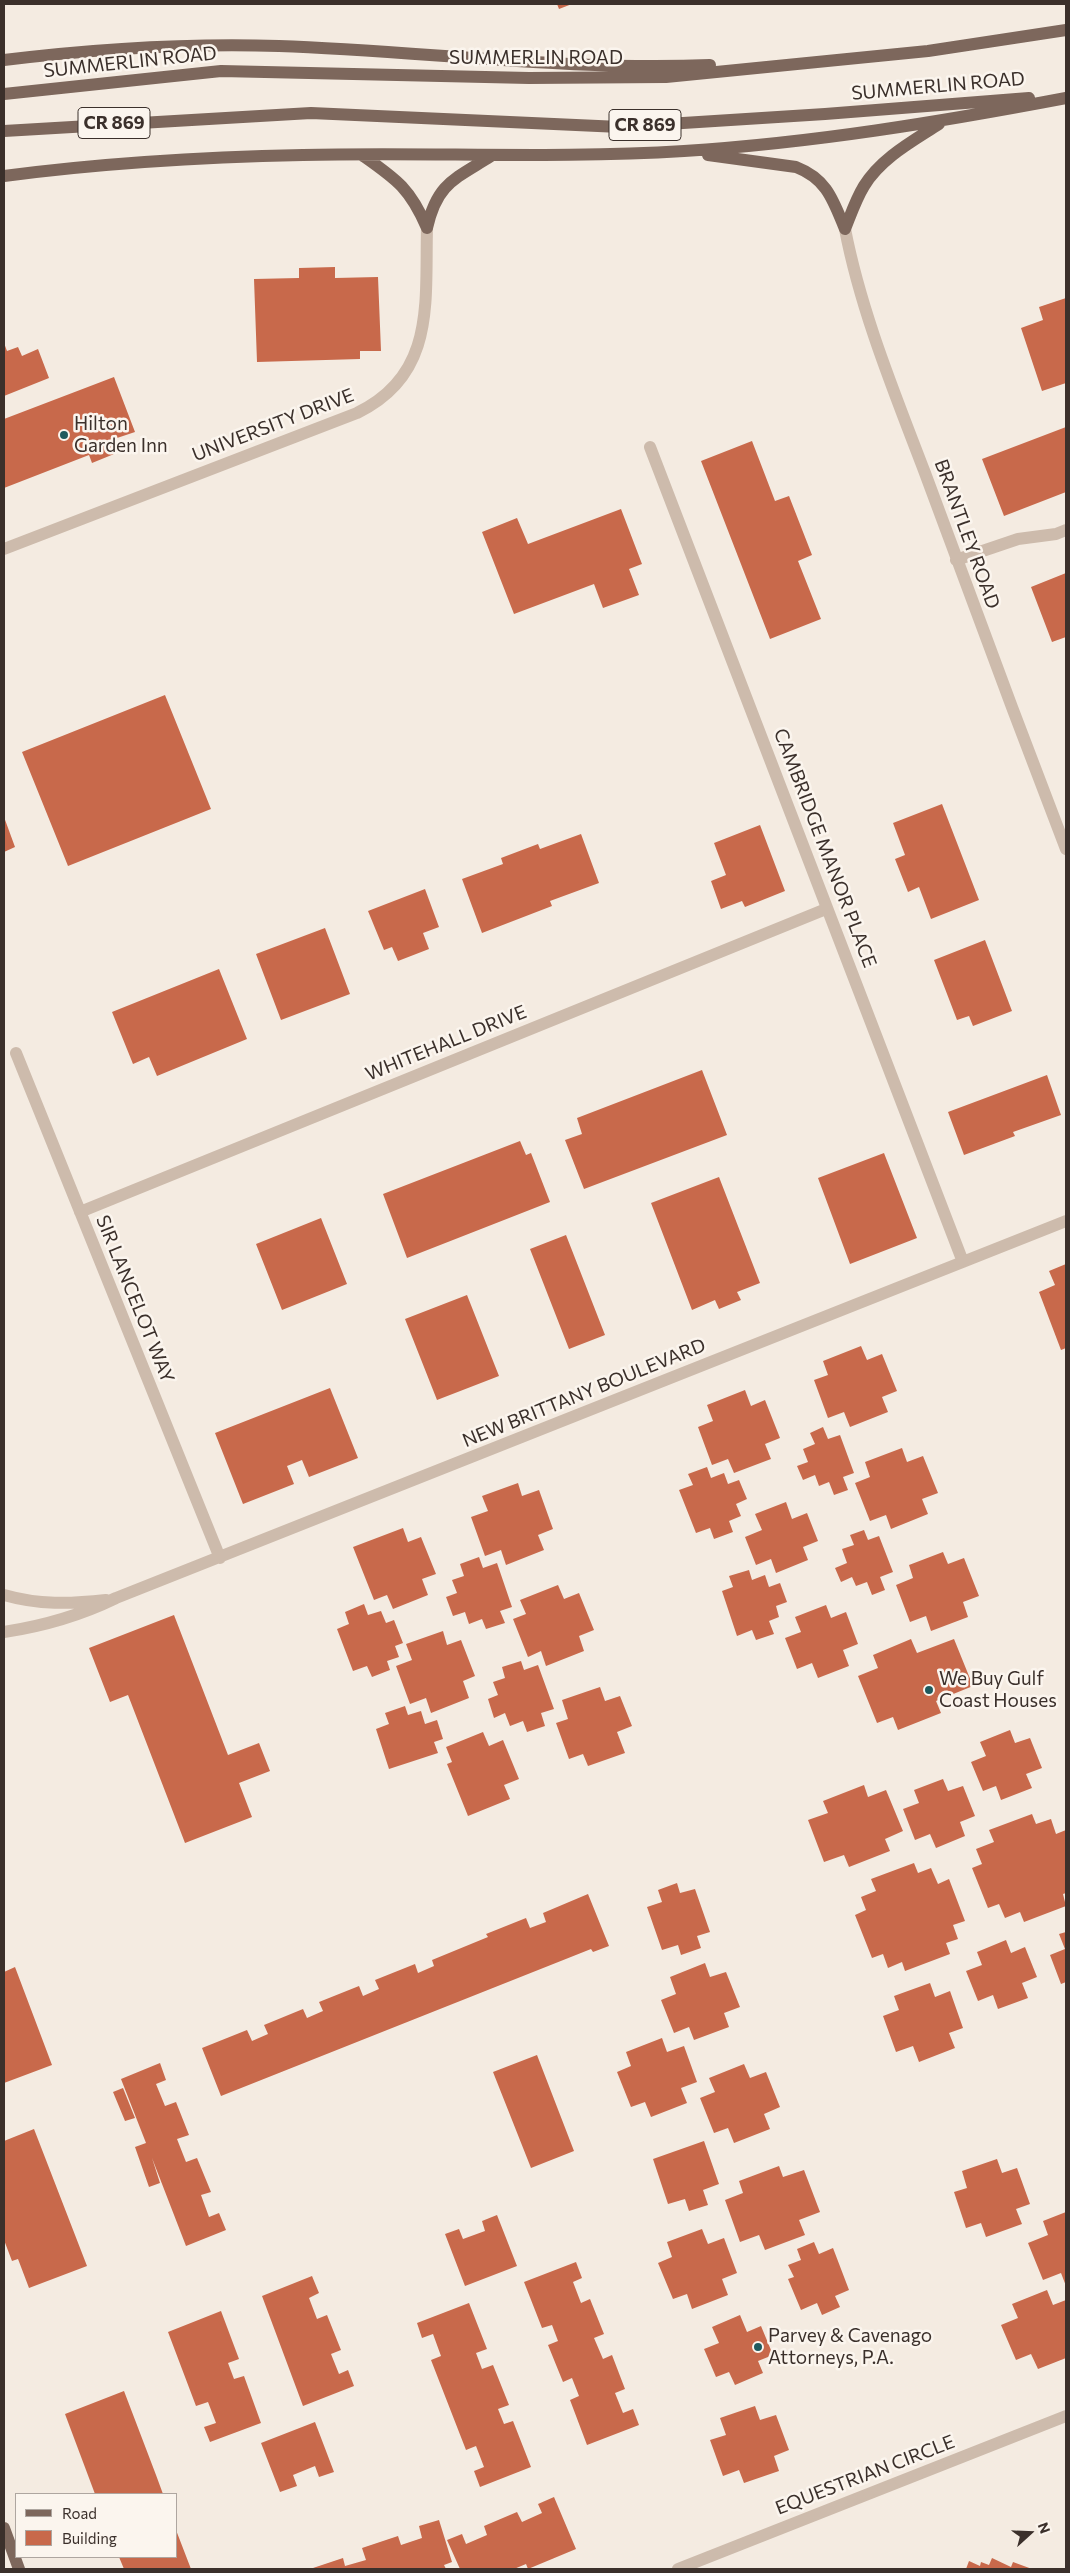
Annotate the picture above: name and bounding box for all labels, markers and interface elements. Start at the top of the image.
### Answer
street label: SUMMERLIN ROAD [42,42,218,82]
street label: SUMMERLIN ROAD [449,47,623,69]
street label: SUMMERLIN ROAD [850,67,1026,105]
road number: CR 869 [78,108,150,138]
road number: CR 869 [609,110,681,140]
street label: UNIVERSITY DRIVE [189,384,357,466]
place label: Hilton Garden Inn [74,413,168,457]
marker: Hilton Garden Inn [58,429,70,441]
street label: BRANTLEY ROAD [929,456,1005,612]
street label: CAMBRIDGE MANOR PLACE [769,725,881,971]
street label: WHITEHALL DRIVE [362,1000,530,1086]
street label: SIR LANCELOT WAY [91,1212,179,1386]
street label: NEW BRITTANY BOULEVARD [459,1334,709,1452]
place label: We Buy Gulf Coast Houses [939,1668,1057,1712]
marker: We Buy Gulf Coast Houses [923,1684,935,1696]
place label: Parvey & Cavenago Attorneys, P.A. [768,2325,932,2369]
marker: Parvey & Cavenago Attorneys, P.A. [752,2341,764,2353]
street label: EQUESTRIAN CIRCLE [772,2430,958,2520]
legend [15,2493,178,2558]
text: Road [62,2504,97,2522]
north arrow [1005,2508,1055,2558]
text: N [1035,2520,1054,2536]
text: Building [62,2529,117,2547]

